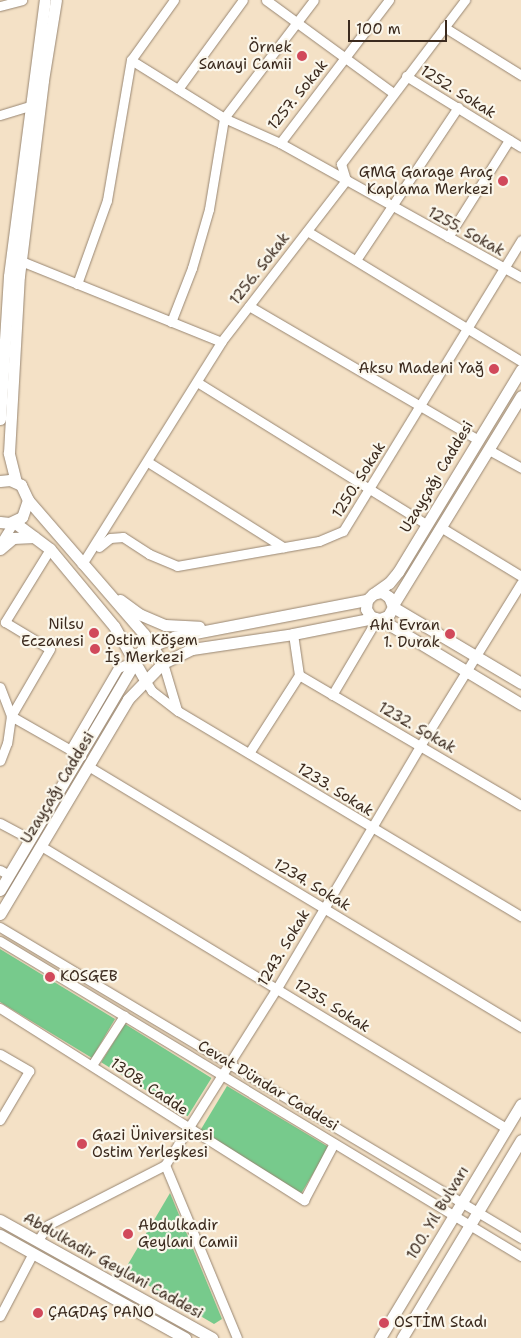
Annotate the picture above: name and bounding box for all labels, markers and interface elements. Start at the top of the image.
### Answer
scale bar [351,10,450,42]
text: 100 m [356,19,401,39]
place label: Örnek Sanayi Camii [199,38,292,73]
marker: Örnek Sanayi Camii [296,50,308,62]
street label: 1257. Sokak [264,56,332,134]
street label: 1252. Sokak [417,62,499,122]
place label: GMG Garage Araç Kaplama Merkezi [359,163,493,198]
marker: GMG Garage Araç Kaplama Merkezi [497,175,509,187]
street label: 1255. Sokak [424,204,508,260]
street label: 1256. Sokak [226,229,294,309]
place label: Aksu Madeni Yağ [358,360,484,378]
marker: Aksu Madeni Yağ [488,363,500,375]
street label: Uzayçağı Caddesi [397,418,477,536]
street label: 1250. Sokak [329,439,389,521]
place label: Nilsu Eczanesi [21,615,84,650]
place label: Ahi Evran 1. Durak [369,616,440,651]
marker: Nilsu Eczanesi [88,627,100,639]
marker: Ahi Evran 1. Durak [444,628,456,640]
place label: Ostim Köşem İş Merkezi [105,631,198,666]
marker: Ostim Köşem İş Merkezi [89,643,101,655]
street label: 1232. Sokak [375,699,459,757]
street label: Uzayçağı Caddesi [18,729,98,847]
street label: 1233. Sokak [293,759,377,821]
street label: 1234. Sokak [270,855,354,915]
street label: 1243. Sokak [254,906,314,990]
place label: KOSGEB [60,968,118,986]
marker: KOSGEB [44,971,56,983]
street label: 1235. Sokak [291,976,373,1036]
street label: Cevat Dündar Caddesi [194,1037,342,1135]
street label: 1308. Cadde [107,1054,191,1120]
place label: Gazi Üniversitesi Ostim Yerleşkesi [92,1126,213,1161]
marker: Gazi Üniversitesi Ostim Yerleşkesi [76,1138,88,1150]
street label: 100. Yıl Bulvarı [403,1163,473,1263]
street label: Abdulkadir Geylani Caddesi [20,1209,206,1323]
place label: Abdulkadir Geylani Camii [138,1216,238,1251]
marker: Abdulkadir Geylani Camii [122,1228,134,1240]
place label: ÇAGDAŞ PANO [48,1304,154,1322]
marker: ÇAGDAŞ PANO [32,1307,44,1319]
place label: OSTİM Stadı [394,1314,487,1332]
marker: OSTİM Stadı [378,1317,390,1329]

